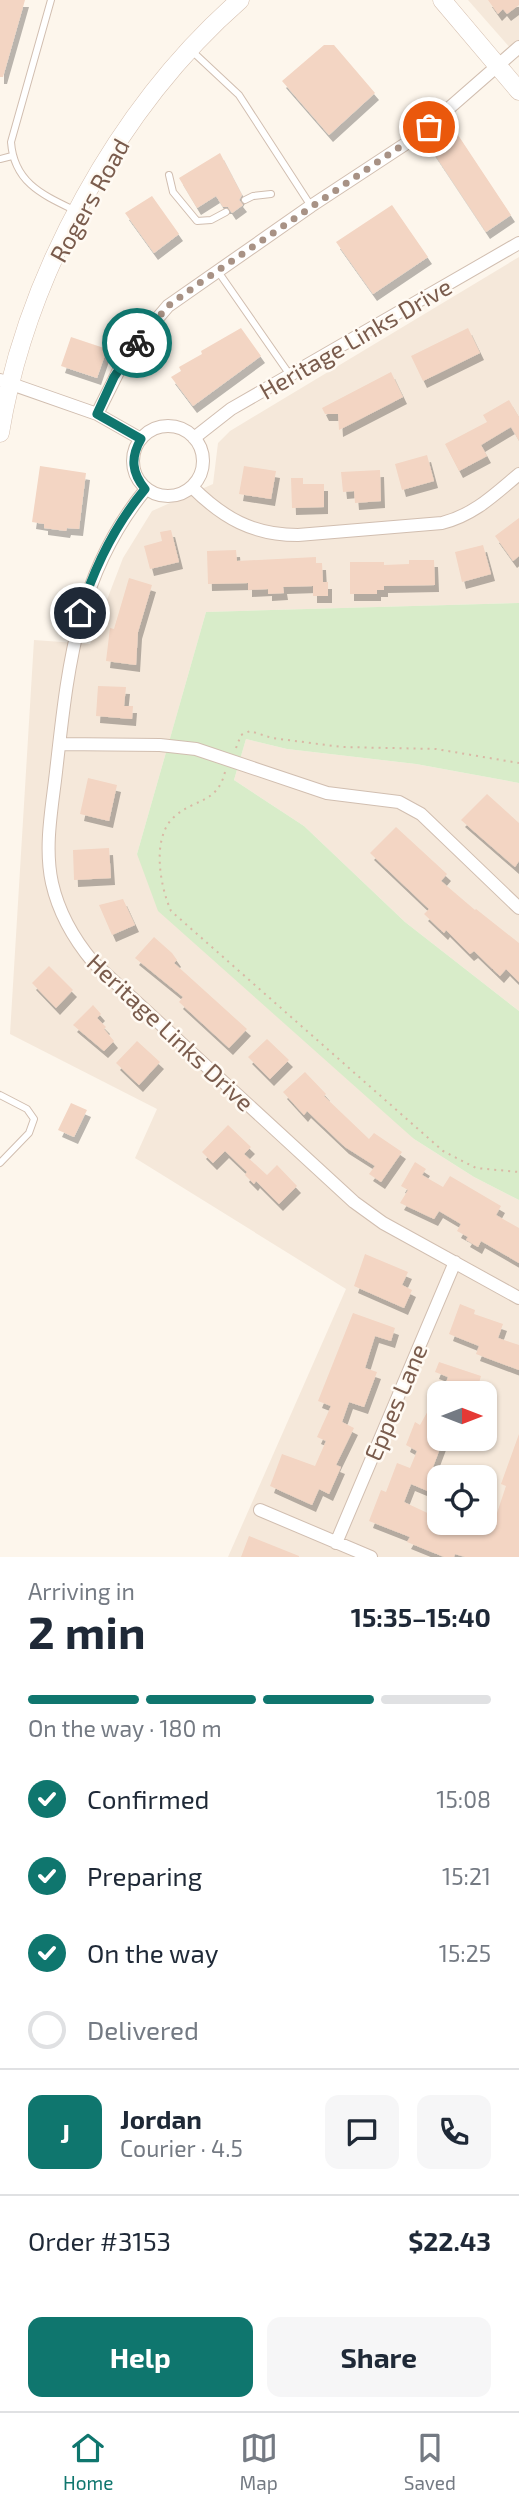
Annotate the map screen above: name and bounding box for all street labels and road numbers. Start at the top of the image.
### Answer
street label: Rogers Road [43,133,135,267]
street label: Heritage Links Drive [254,271,456,405]
street label: Heritage Links Drive [82,947,260,1117]
street label: Eppes Lane [357,1339,433,1465]

